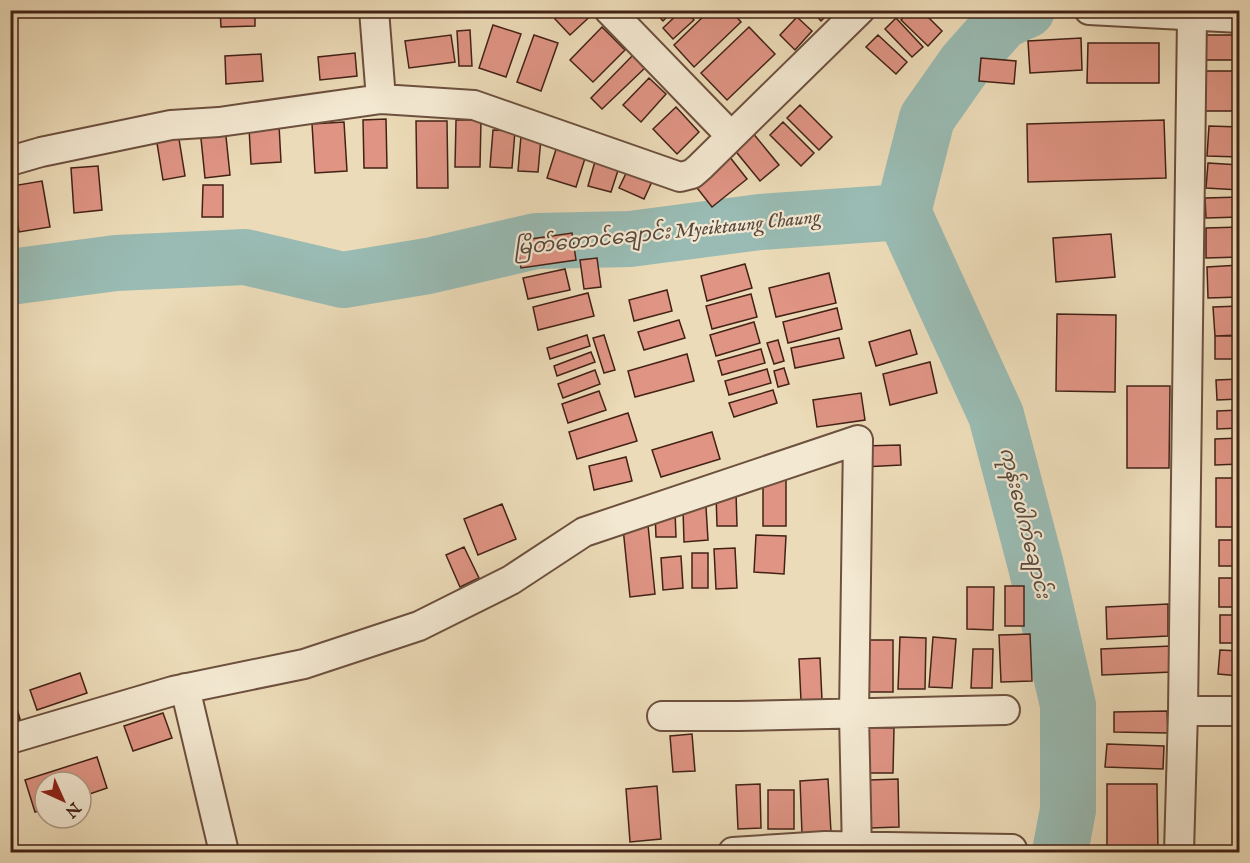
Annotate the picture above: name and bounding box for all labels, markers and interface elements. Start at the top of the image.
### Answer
water label: မြိတ်တောင်ချောင်း Myeiktaung Chaung [512,201,823,265]
water label: ကုန်းဖေါက်ချောင်း [990,444,1058,603]
north arrow [33,770,93,830]
text: N [60,797,85,821]

